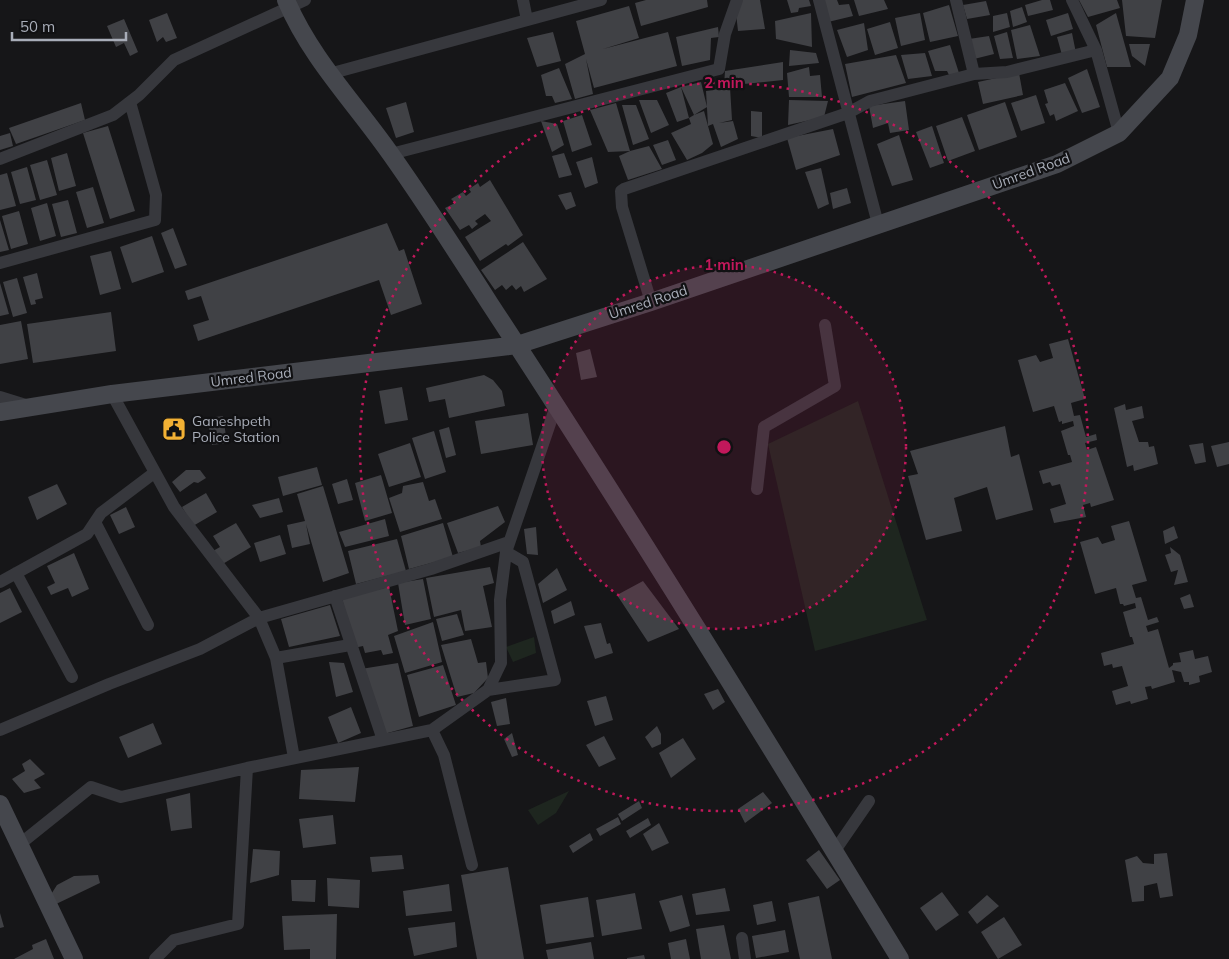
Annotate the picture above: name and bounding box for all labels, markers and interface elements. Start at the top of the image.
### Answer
scale bar [12,10,126,42]
text: 50 m [20,17,55,36]
text: 2 min [704,73,744,92]
street label: Umred Road [990,149,1072,193]
text: 1 min [704,255,744,274]
street label: Umred Road [606,281,690,323]
street label: Umred Road [209,363,293,391]
place label: Ganeshpeth Police Station [192,412,280,446]
public building icon: Ganeshpeth Police Station [161,416,187,442]
centre of rings [715,438,733,456]

